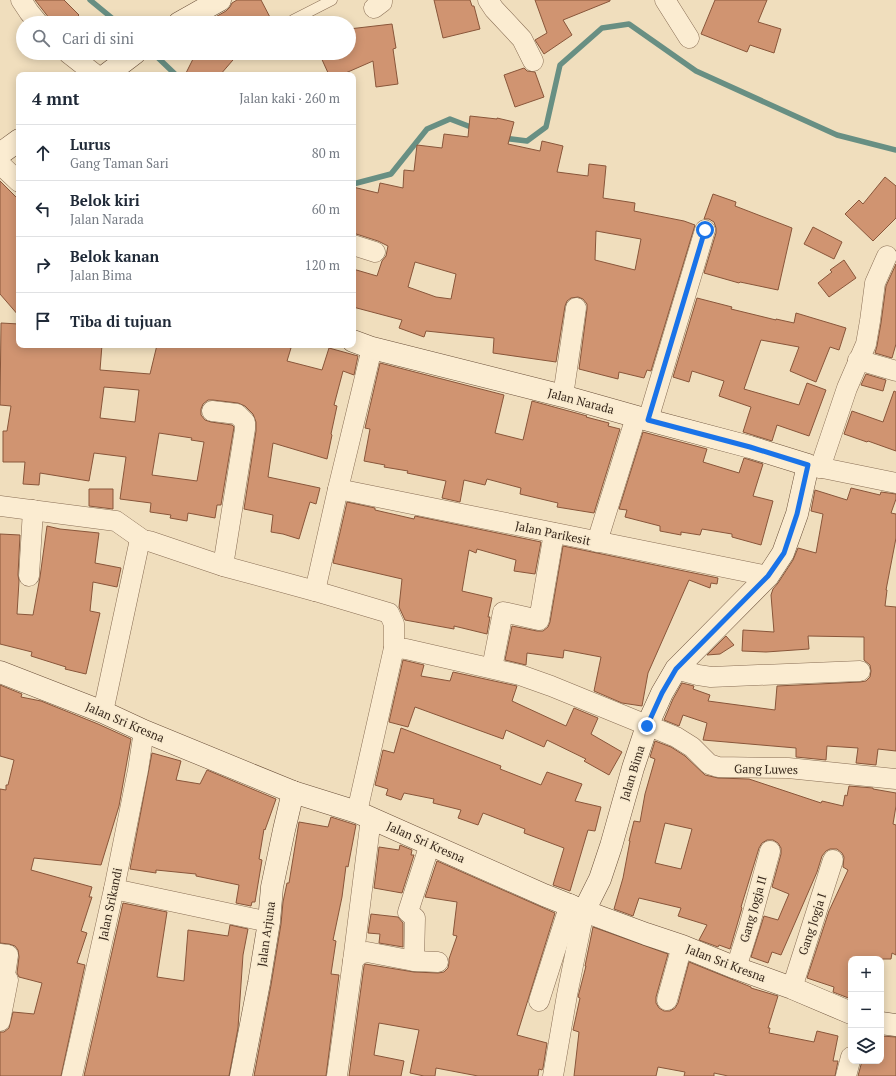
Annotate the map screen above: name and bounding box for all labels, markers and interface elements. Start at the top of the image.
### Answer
search box [16,16,356,60]
icon: search [30,27,52,49]
text: Cari di sini [62,28,134,48]
text: 4 mnt [32,87,80,110]
text: Jalan kaki · 260 m [239,89,340,107]
text: Lurus [70,134,111,154]
icon: ahead [32,142,54,164]
text: 80 m [312,144,340,162]
text: Gang Taman Sari [70,154,169,172]
text: Belok kiri [70,190,140,210]
icon: left [32,198,54,220]
text: 60 m [312,200,340,218]
text: Jalan Narada [70,210,144,228]
route start [696,221,714,239]
text: Belok kanan [70,246,159,266]
icon: right [32,254,54,276]
text: 120 m [305,256,340,274]
text: Jalan Bima [70,266,132,284]
icon: arrive [32,310,54,332]
text: Tiba di tujuan [70,311,172,331]
street label: Jalan Narada [546,385,616,417]
street label: Jalan Parikesit [514,518,593,548]
street label: Jalan Sri Kresna [83,699,167,745]
route end [638,717,656,735]
street label: Jalan Bima [616,743,648,803]
street label: Gang Luwes [734,761,798,777]
street label: Jalan Sri Kresna [384,818,468,866]
street label: Jalan Srikandi [95,866,125,942]
street label: Gang Jogja II [736,874,770,944]
street label: Gang Jogja I [795,891,829,957]
street label: Jalan Arjuna [254,900,278,968]
street label: Jalan Sri Kresna [684,941,768,985]
map controls [848,956,884,1064]
button: + [848,956,884,992]
button: − [848,992,884,1028]
button: layers [848,1028,884,1064]

